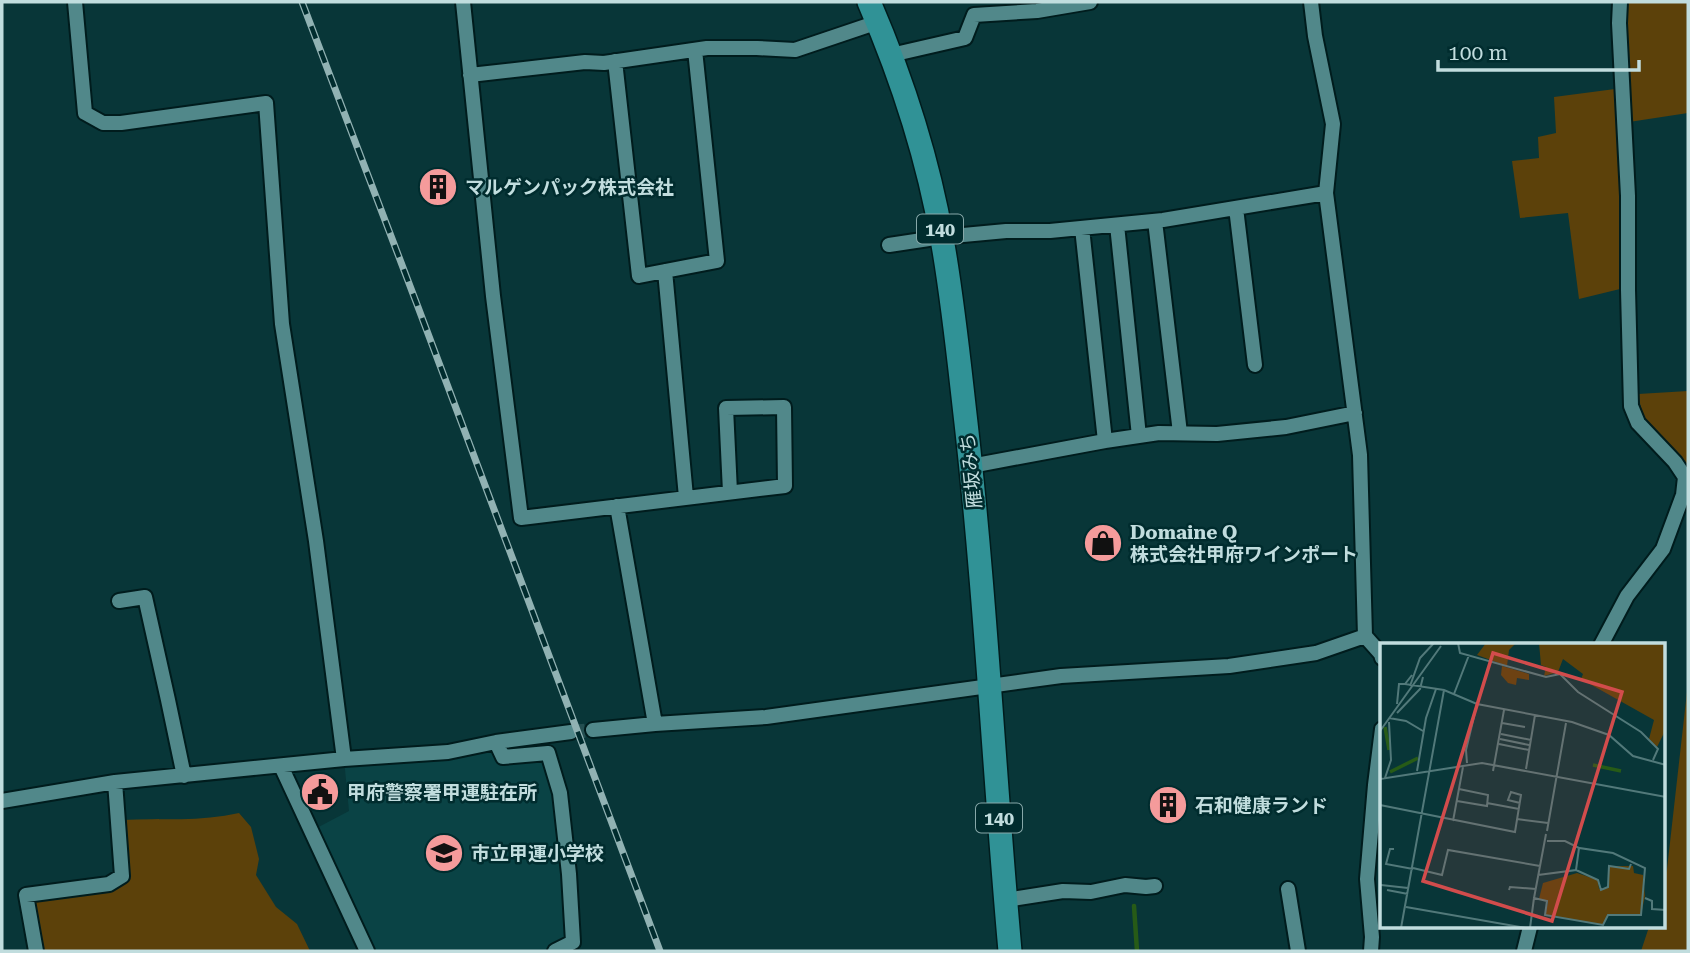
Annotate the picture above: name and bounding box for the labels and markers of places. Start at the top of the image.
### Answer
building icon: マルゲンパック株式会社 [417,166,459,208]
place label: マルゲンパック株式会社 [465,176,674,199]
place label: Domaine Q 株式会社甲府ワインポート [1130,521,1358,566]
shop icon: Domaine Q 株式会社甲府ワインポート [1082,522,1124,564]
public building icon: 甲府警察署甲運駐在所 [299,771,341,813]
place label: 甲府警察署甲運駐在所 [347,781,537,804]
building icon: 石和健康ランド [1147,784,1189,826]
place label: 石和健康ランド [1195,794,1328,817]
school or university icon: 市立甲運小学校 [423,832,465,874]
place label: 市立甲運小学校 [471,842,604,865]

